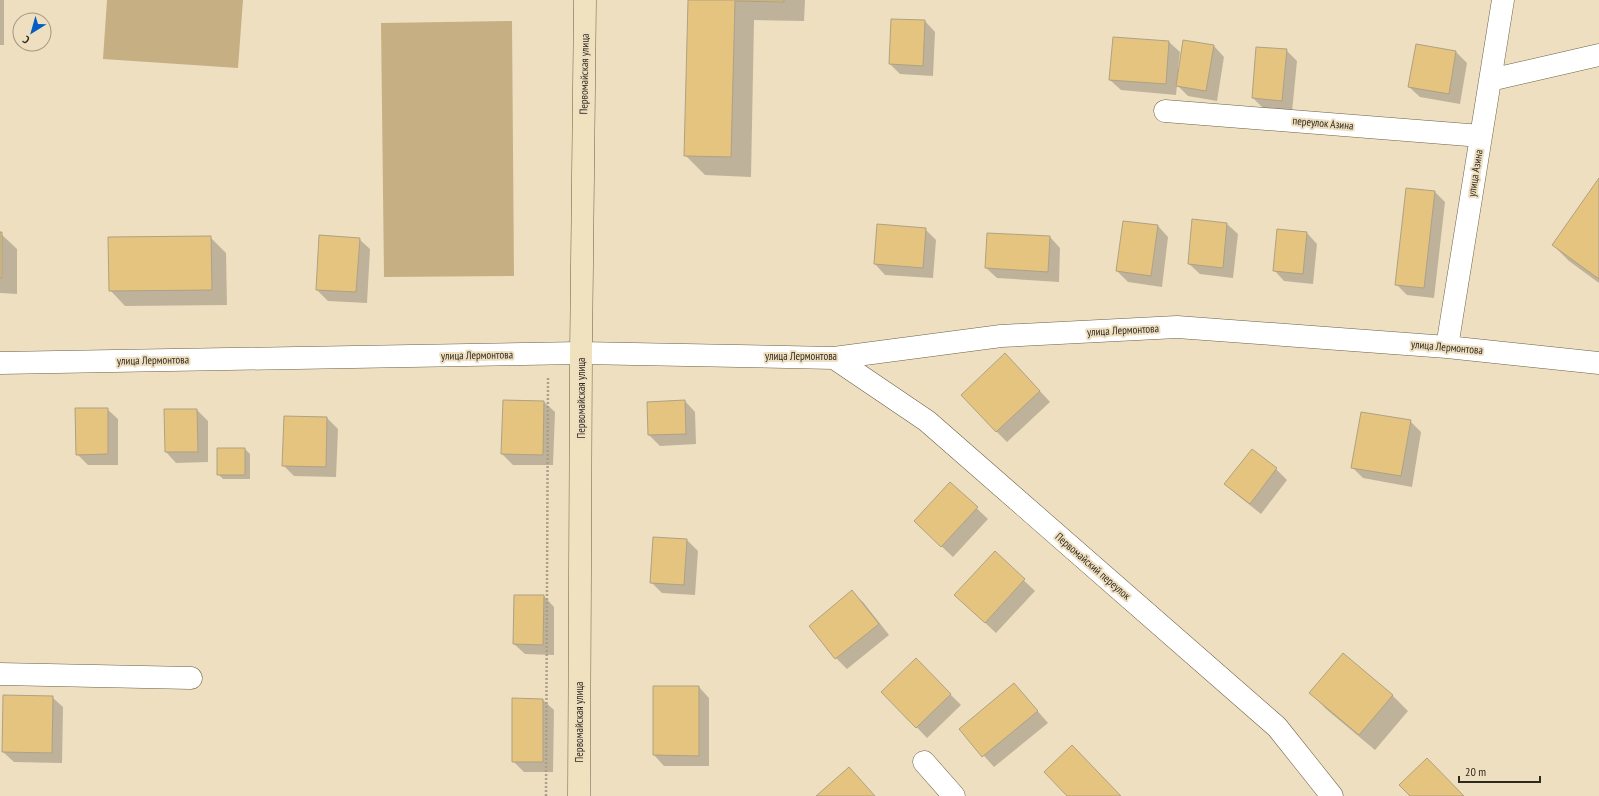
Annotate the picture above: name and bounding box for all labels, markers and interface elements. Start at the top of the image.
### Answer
north arrow [12,12,52,52]
text: С [20,33,32,47]
street label: Первомайская улица [576,33,592,115]
street label: переулок Азина [1292,113,1354,133]
street label: улица Азина [1464,148,1486,198]
street label: улица Лермонтова [1087,321,1159,339]
street label: улица Лермонтова [1411,337,1483,357]
street label: улица Лермонтова [441,347,513,363]
street label: улица Лермонтова [765,349,837,363]
street label: улица Лермонтова [117,352,189,368]
street label: Первомайская улица [574,358,588,438]
street label: Первомайский переулок [1052,529,1134,603]
street label: Первомайская улица [572,682,586,762]
scale bar [1459,758,1540,784]
text: 20 m [1465,764,1486,779]

